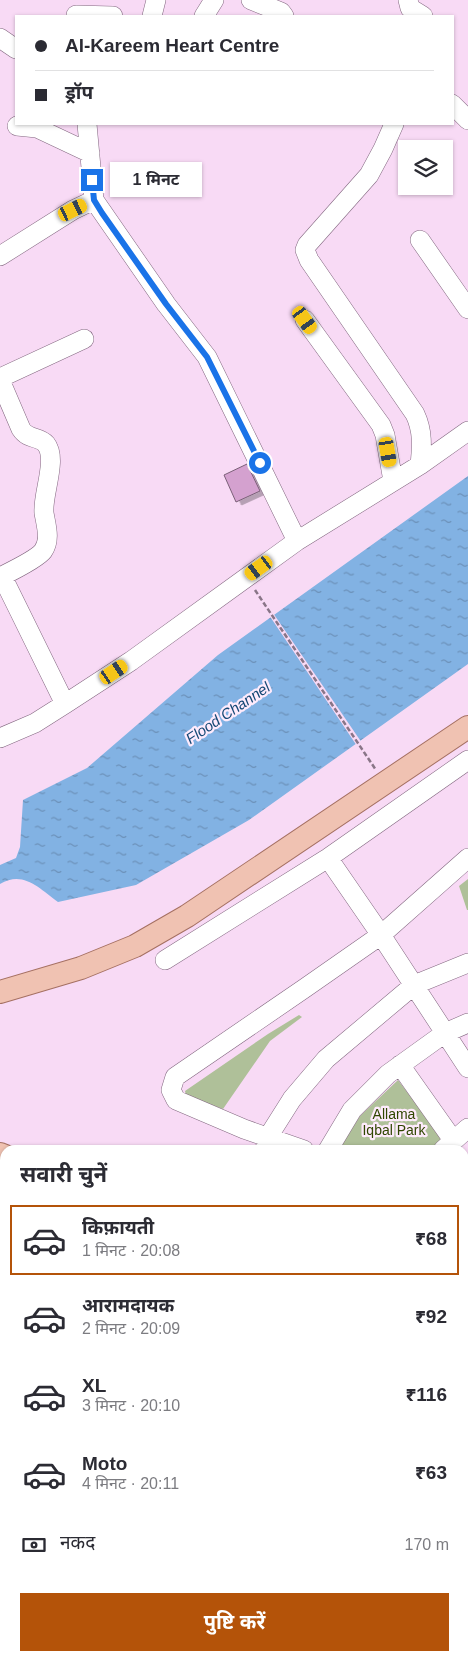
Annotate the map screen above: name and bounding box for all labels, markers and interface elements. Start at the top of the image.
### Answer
text: Al-Kareem Heart Centre [65,35,279,56]
text: ड्रॉप [65,82,93,103]
map controls [398,140,453,195]
button: layers [398,140,453,195]
callout: 1 मिनट [110,162,202,198]
route end [81,169,103,191]
text: 1 मिनट [133,171,179,188]
car [56,197,89,223]
car [290,303,319,337]
car [378,436,397,468]
route start [249,452,271,474]
car [242,553,275,583]
car [97,657,130,687]
water label: Flood Channel [183,678,273,747]
park label: Allama Iqbal Park [362,1106,427,1138]
text: सवारी चुनें [20,1162,107,1187]
text: किफ़ायती [82,1217,154,1238]
icon: car [22,1218,67,1263]
text: ₹68 [415,1228,447,1249]
text: 1 मिनट · 20:08 [82,1242,180,1259]
text: आरामदायक [82,1295,174,1316]
icon: car [22,1296,67,1341]
text: ₹92 [415,1306,447,1327]
text: 2 मिनट · 20:09 [82,1320,180,1337]
icon: car [22,1374,67,1419]
text: XL [82,1375,106,1396]
text: ₹116 [405,1384,447,1405]
text: 3 मिनट · 20:10 [82,1397,180,1414]
icon: car [22,1452,67,1497]
text: Moto [82,1453,127,1474]
text: ₹63 [415,1462,447,1483]
text: 4 मिनट · 20:11 [82,1475,179,1492]
icon: cash [20,1531,48,1559]
text: नकद [60,1532,95,1553]
text: 170 m [405,1536,449,1553]
button: पुष्टि करें [20,1593,449,1651]

